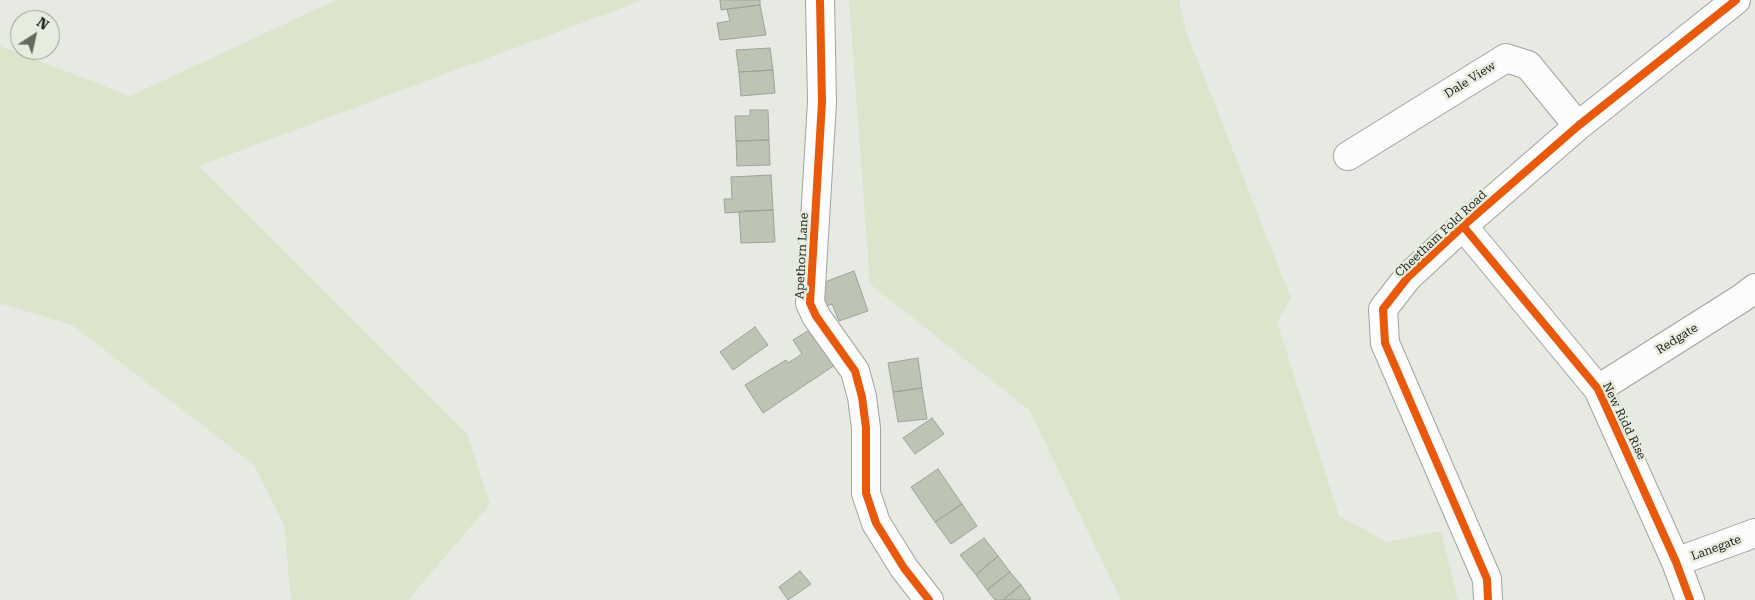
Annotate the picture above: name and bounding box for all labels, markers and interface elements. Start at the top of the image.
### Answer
north arrow [10,10,60,60]
text: N [34,14,52,33]
street label: Dale View [1442,59,1498,101]
street label: Cheetham Fold Road [1392,188,1490,280]
street label: Apethorn Lane [793,212,811,300]
street label: Redgate [1653,321,1701,357]
street label: New Ridd Rise [1599,380,1649,462]
street label: Lanegate [1689,532,1743,564]

